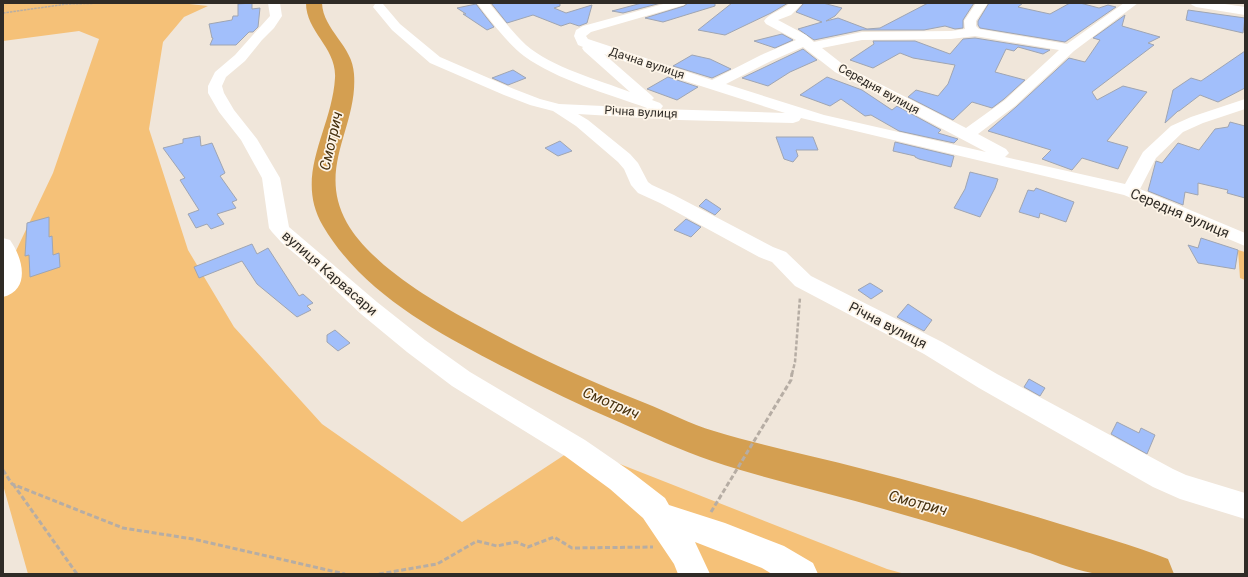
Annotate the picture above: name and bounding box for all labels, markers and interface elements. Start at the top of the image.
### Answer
street label: Дачна вулиця [608,44,686,82]
street label: Середня вулиця [836,61,922,117]
street label: Річна вулиця [604,103,678,121]
water label: Смотрич [315,110,347,172]
street label: Середня вулиця [1128,185,1232,241]
street label: вулиця Карвасари [279,227,381,319]
street label: Річна вулиця [846,298,930,352]
water label: Смотрич [580,383,642,423]
water label: Смотрич [887,487,949,519]

